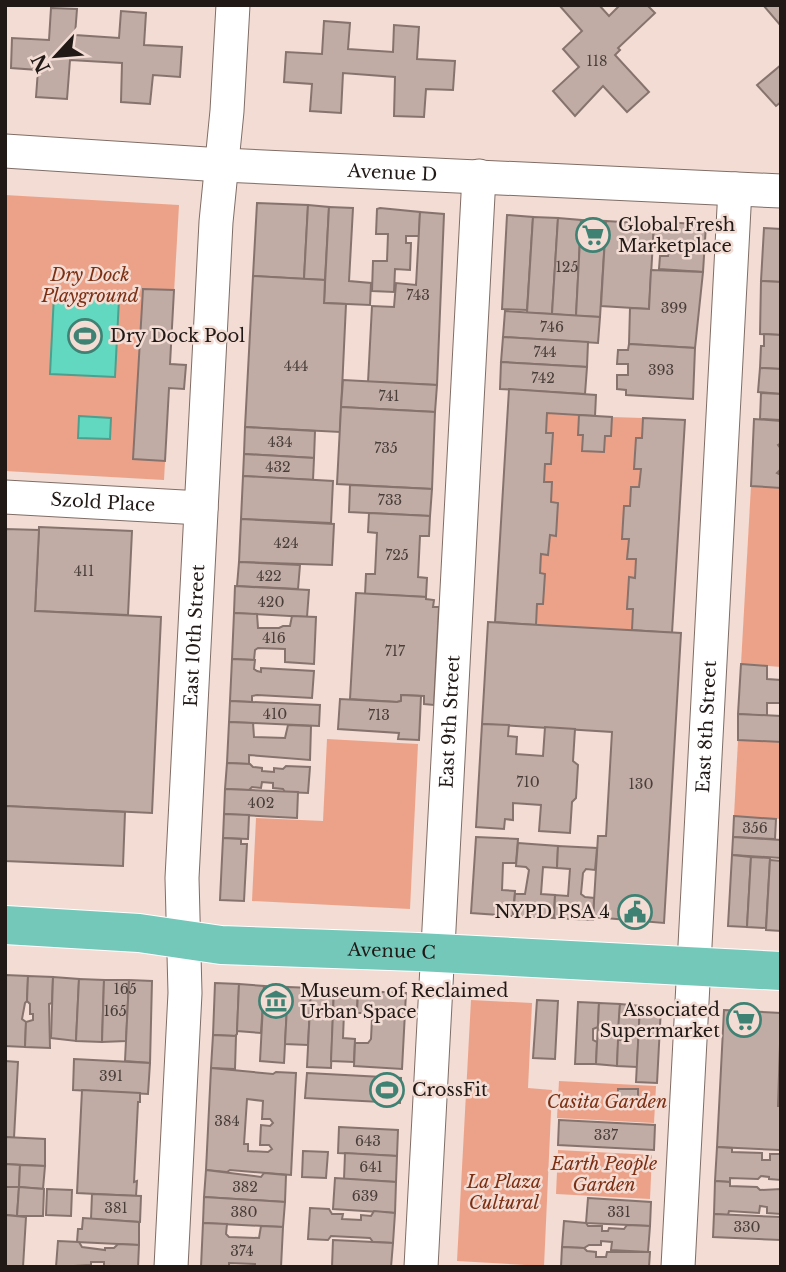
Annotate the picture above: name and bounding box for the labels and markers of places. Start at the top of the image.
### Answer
place label: Global Fresh Marketplace [618,214,735,257]
supermarket icon: Global Fresh Marketplace [574,216,612,254]
sports icon: Dry Dock Pool [66,317,104,355]
place label: Dry Dock Pool [110,325,245,347]
public building icon: NYPD PSA 4 [616,893,654,931]
place label: NYPD PSA 4 [495,901,610,923]
place label: Museum of Reclaimed Urban Space [300,980,508,1023]
museum icon: Museum of Reclaimed Urban Space [257,982,295,1020]
place label: Associated Supermarket [600,999,720,1042]
supermarket icon: Associated Supermarket [725,1001,763,1039]
sports icon: CrossFit [368,1071,406,1109]
place label: CrossFit [412,1079,488,1101]

